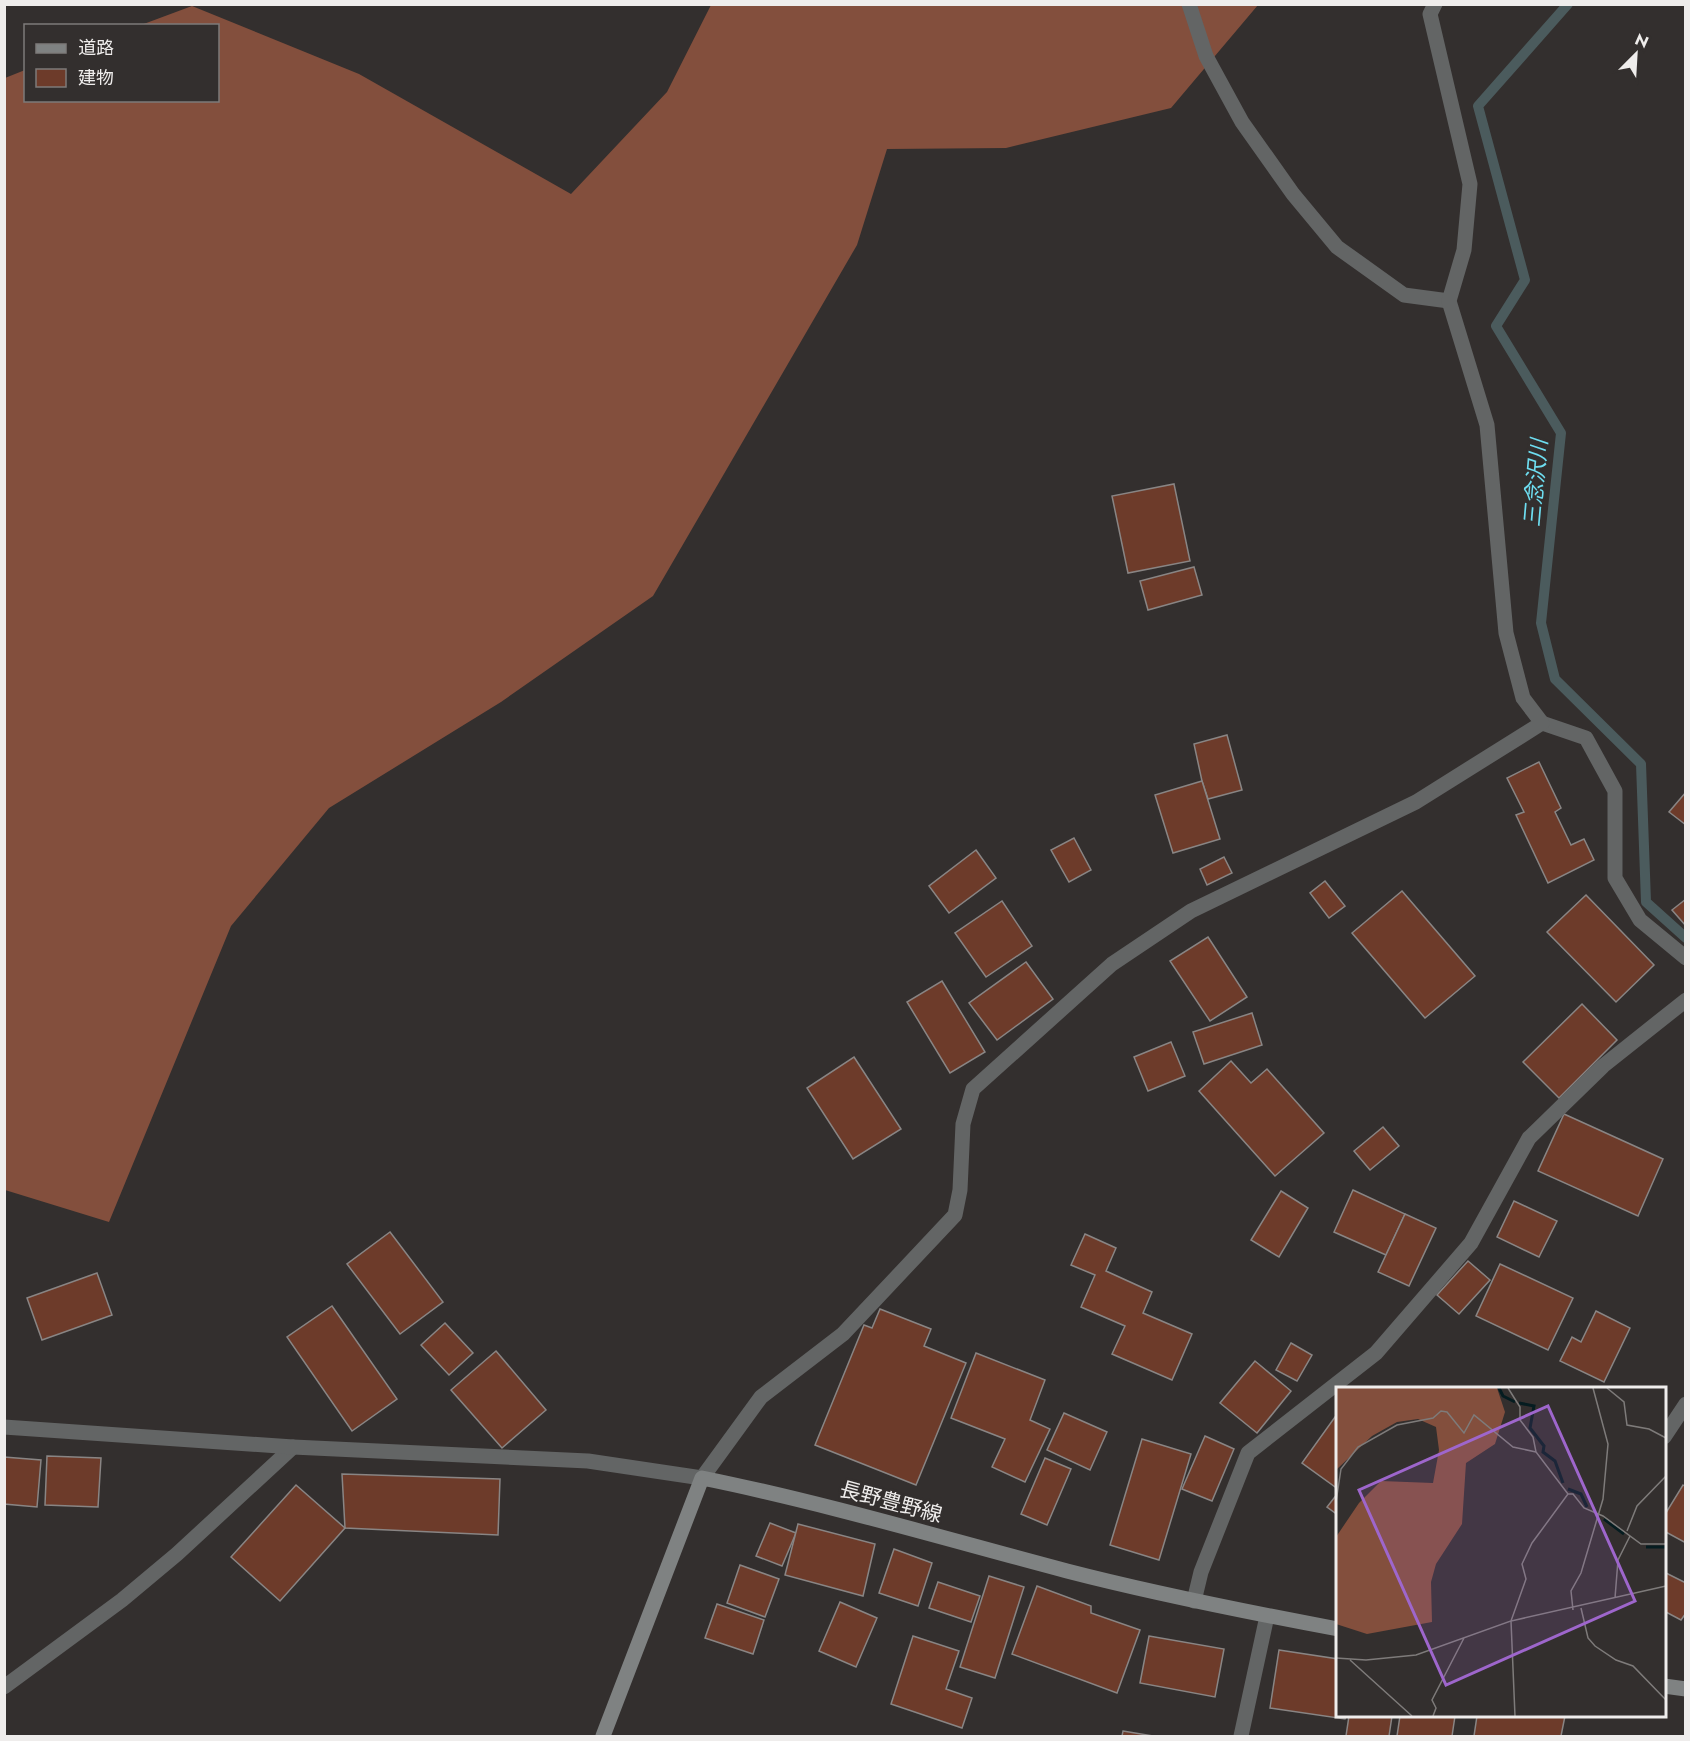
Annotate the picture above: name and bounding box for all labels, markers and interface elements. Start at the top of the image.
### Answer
legend [24,24,219,102]
north arrow [1606,24,1666,84]
text: N [1631,28,1652,54]
text: 道路 [78,35,114,61]
text: 建物 [78,65,114,91]
water label: 三念沢川 [1515,436,1555,528]
inset map [1336,1387,1666,1717]
street label: 長野豊野線 [836,1474,946,1530]

